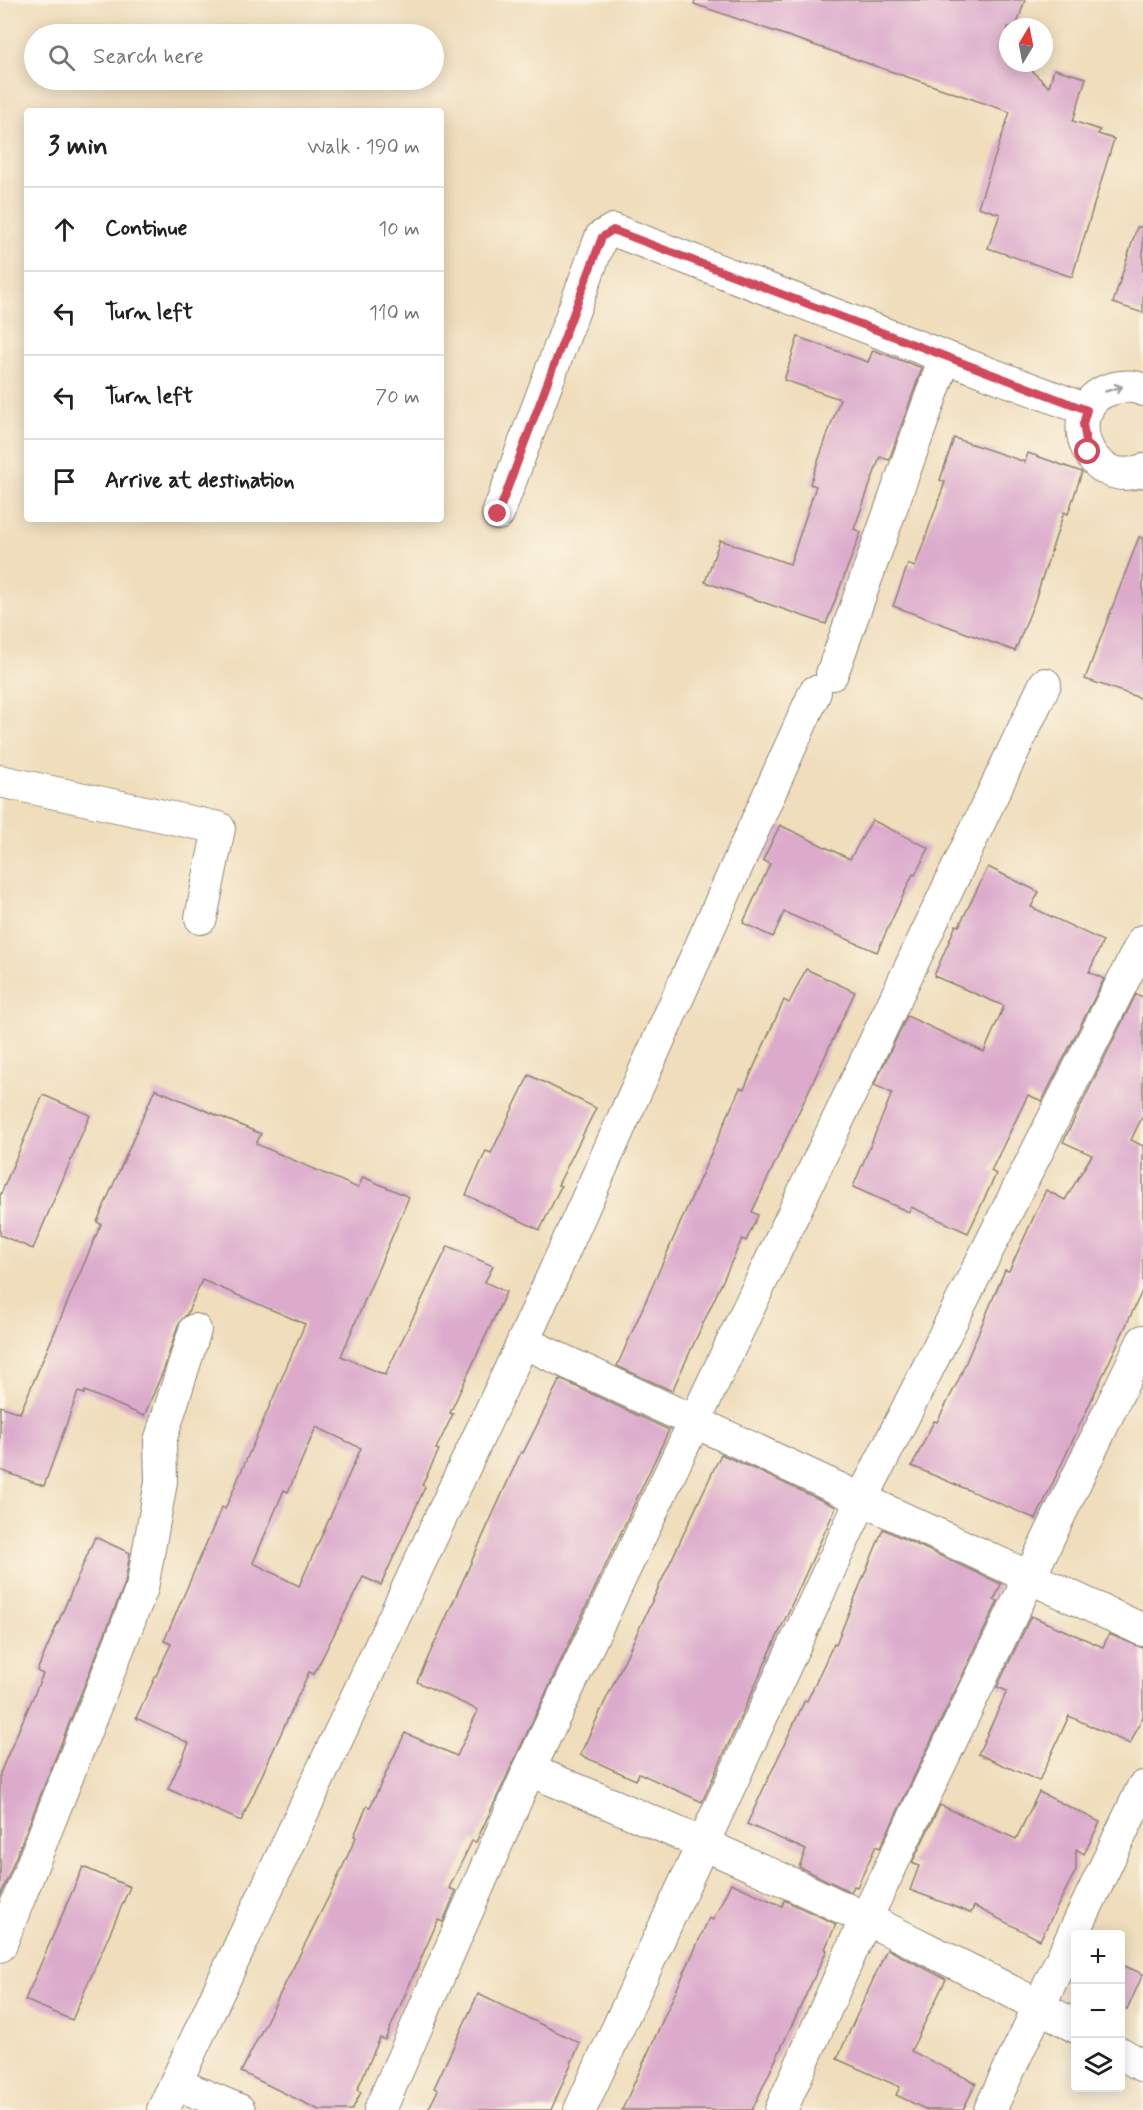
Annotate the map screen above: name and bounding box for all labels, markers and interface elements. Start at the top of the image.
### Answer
north arrow [999,18,1053,72]
search box [24,24,444,90]
icon: search [45,41,78,74]
text: Search here [93,43,204,71]
text: 3 min [48,130,108,164]
text: Walk · 190 m [307,134,420,161]
icon: ahead [48,213,81,246]
text: Continue [105,215,187,243]
text: 10 m [378,216,420,243]
icon: left [48,297,81,330]
text: Turn left [105,299,193,327]
text: 110 m [369,300,420,327]
icon: left [48,381,81,414]
text: Turn left [105,383,193,411]
one-way arrow [1105,383,1124,394]
text: 70 m [375,384,420,411]
route start [1074,438,1100,464]
icon: arrive [48,465,81,498]
text: Arrive at destination [105,467,295,495]
route end [484,500,510,526]
map controls [1071,1930,1125,2092]
button: + [1071,1930,1125,1984]
button: − [1071,1984,1125,2038]
button: layers [1071,2038,1125,2092]

